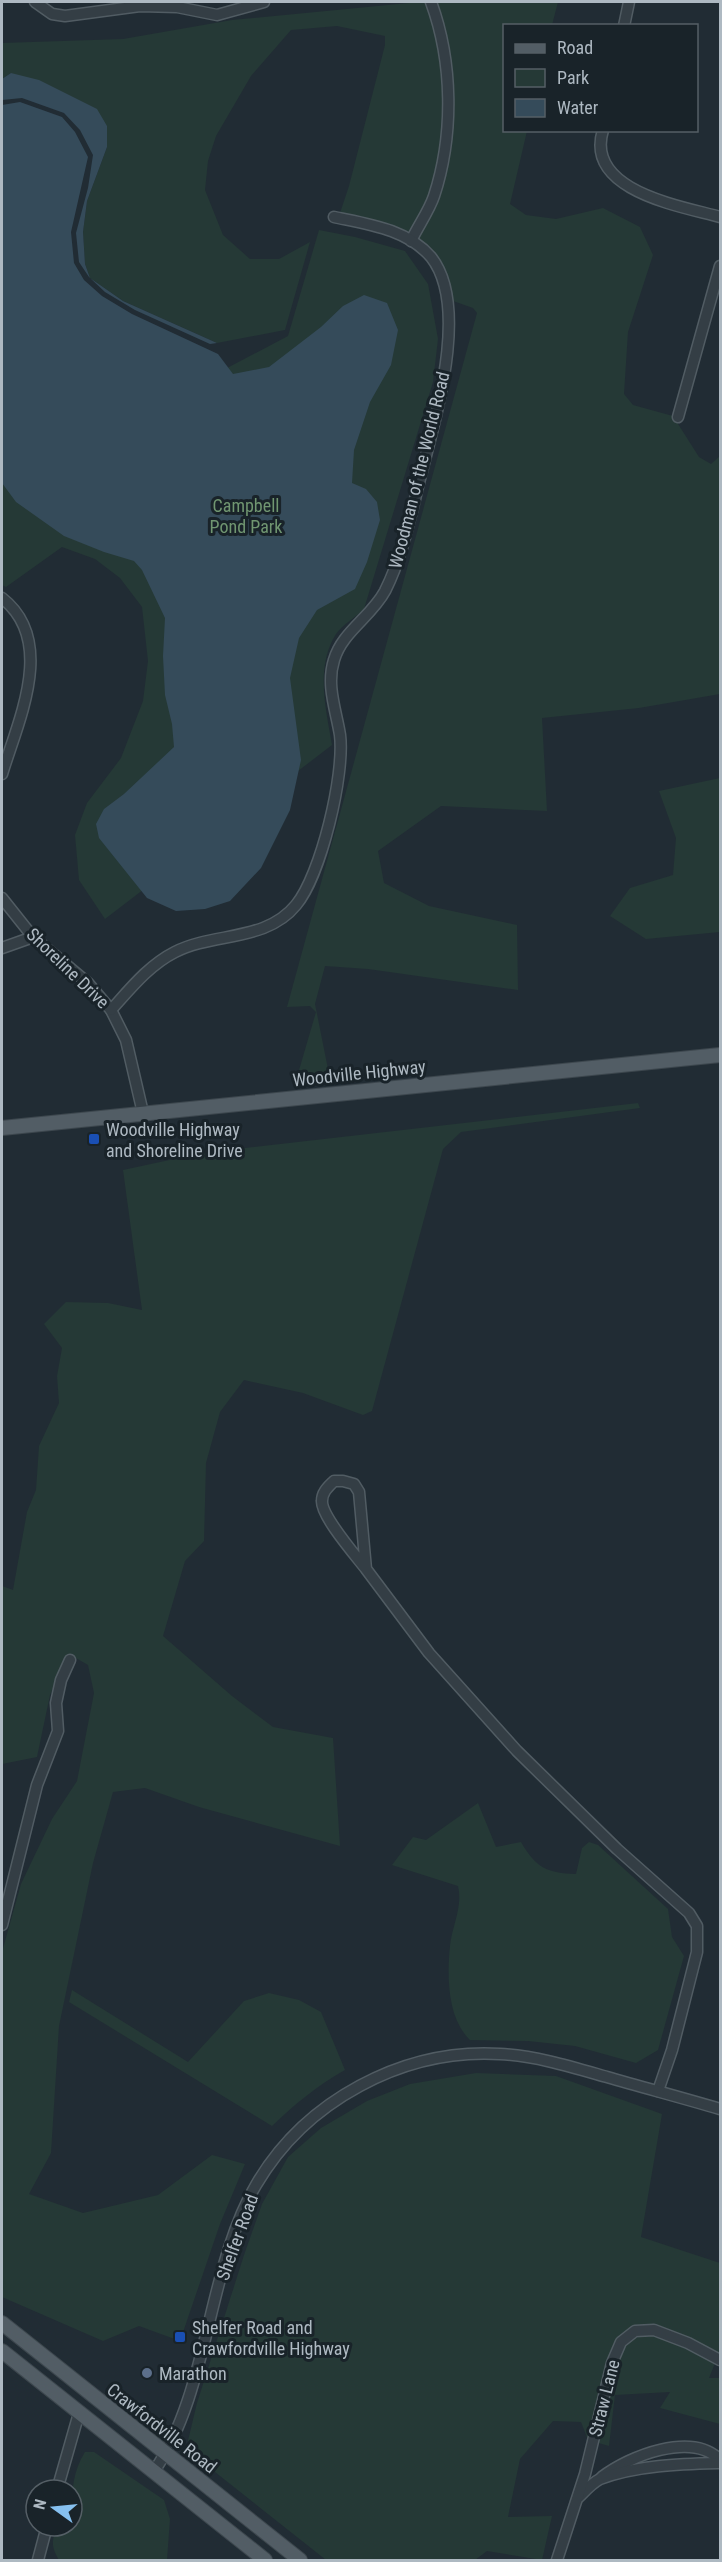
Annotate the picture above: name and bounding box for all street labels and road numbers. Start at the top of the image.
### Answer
street label: Woodman of the World Road [384,369,454,571]
street label: Shoreline Drive [22,924,114,1012]
street label: Woodville Highway [291,1056,427,1090]
street label: Shelfer Road [212,2191,262,2283]
street label: Straw Lane [584,2357,624,2439]
street label: Crawfordville Road [103,2379,221,2477]

